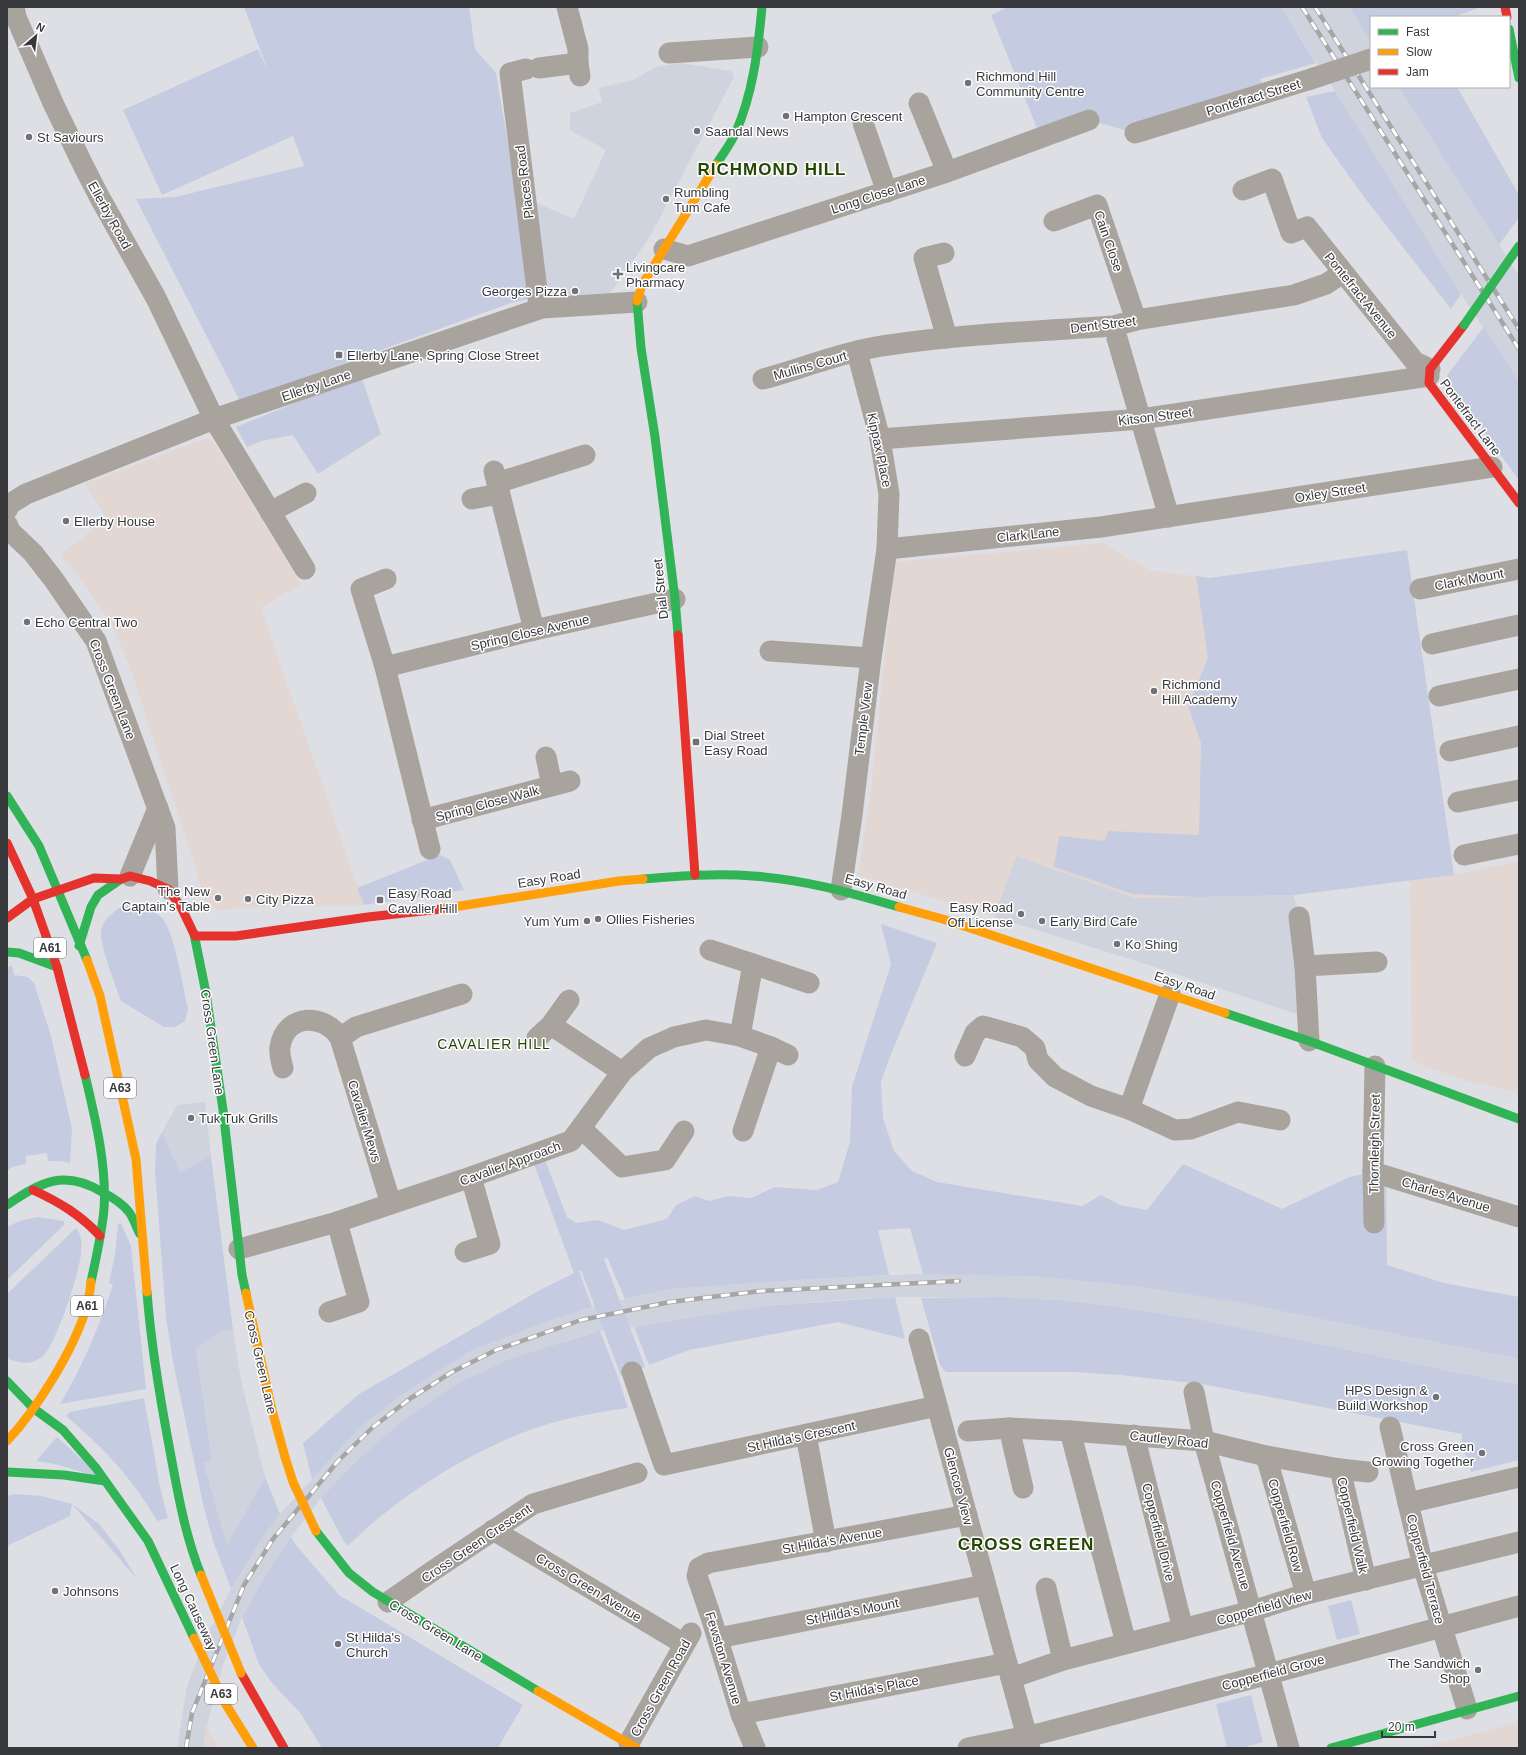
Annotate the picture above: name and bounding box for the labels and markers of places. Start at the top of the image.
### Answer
place label: Richmond Hill Community Centre [976,69,1084,99]
marker: Richmond Hill Community Centre [963,78,973,88]
place label: Hampton Crescent [794,109,903,124]
marker: Hampton Crescent [781,111,791,121]
place label: Saandal News [705,124,789,139]
marker: Saandal News [692,126,702,136]
place label: St Saviours [37,130,104,145]
marker: St Saviours [24,132,34,142]
place label: Rumbling Tum Cafe [674,185,731,215]
marker: Rumbling Tum Cafe [661,194,671,204]
place label: Livingcare Pharmacy [626,260,685,290]
marker: Livingcare Pharmacy [613,269,623,279]
place label: Georges Pizza [482,284,568,299]
marker: Georges Pizza [570,286,580,296]
place label: Ellerby Lane, Spring Close Street [347,348,540,363]
marker: Ellerby Lane, Spring Close Street [334,350,344,360]
place label: Ellerby House [74,514,155,529]
marker: Ellerby House [61,516,71,526]
place label: Echo Central Two [35,615,137,630]
marker: Echo Central Two [22,617,32,627]
place label: Richmond Hill Academy [1162,677,1238,707]
marker: Richmond Hill Academy [1149,686,1159,696]
place label: Dial Street Easy Road [704,728,768,758]
marker: Dial Street Easy Road [691,737,701,747]
place label: The New Captain's Table [122,884,211,914]
place label: Easy Road Cavalier Hill [388,886,457,916]
place label: City Pizza [256,892,315,907]
marker: The New Captain's Table [213,893,223,903]
marker: City Pizza [243,894,253,904]
marker: Easy Road Cavalier Hill [375,895,385,905]
place label: Easy Road Off License [947,900,1013,930]
marker: Easy Road Off License [1016,909,1026,919]
place label: Ollies Fisheries [606,912,695,927]
place label: Yum Yum [524,914,579,929]
marker: Ollies Fisheries [593,914,603,924]
place label: Early Bird Cafe [1050,914,1137,929]
marker: Yum Yum [582,916,592,926]
marker: Early Bird Cafe [1037,916,1047,926]
place label: Ko Shing [1125,937,1178,952]
marker: Ko Shing [1112,939,1122,949]
place label: Tuk Tuk Grills [199,1111,278,1126]
marker: Tuk Tuk Grills [186,1113,196,1123]
place label: HPS Design & Build Workshop [1337,1383,1428,1413]
marker: HPS Design & Build Workshop [1431,1392,1441,1402]
place label: Cross Green Growing Together [1372,1439,1475,1469]
marker: Cross Green Growing Together [1477,1448,1487,1458]
place label: Johnsons [63,1584,119,1599]
marker: Johnsons [50,1586,60,1596]
place label: St Hilda's Church [346,1630,401,1660]
marker: St Hilda's Church [333,1639,343,1649]
place label: The Sandwich Shop [1388,1656,1470,1686]
marker: The Sandwich Shop [1473,1665,1483,1675]

